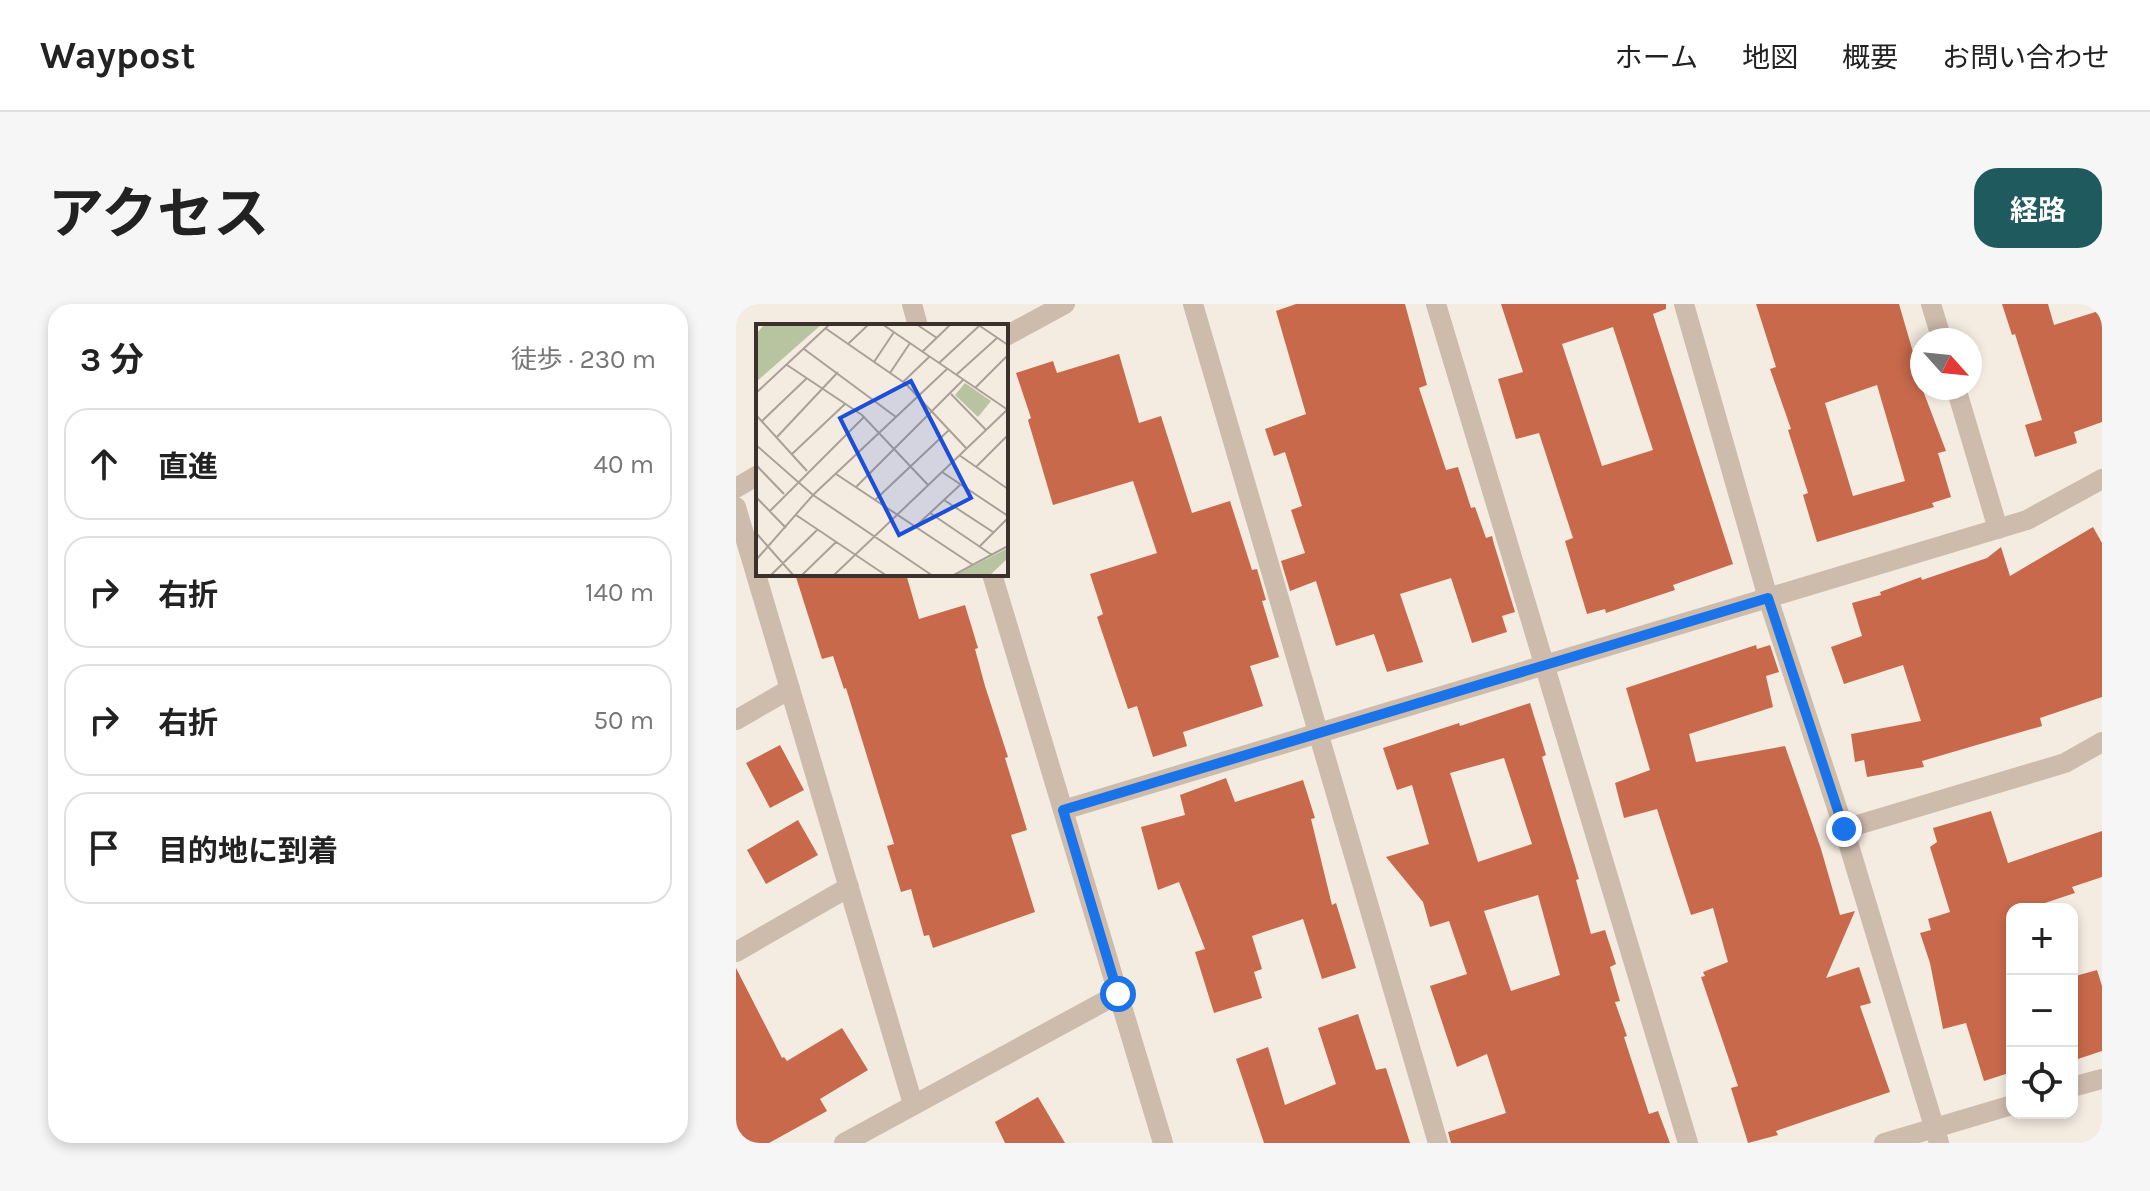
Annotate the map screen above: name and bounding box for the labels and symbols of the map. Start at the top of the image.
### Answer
inset map [756,324,1008,576]
north arrow [1910,328,1982,400]
route end [1826,811,1862,847]
route start [1100,976,1136,1012]

